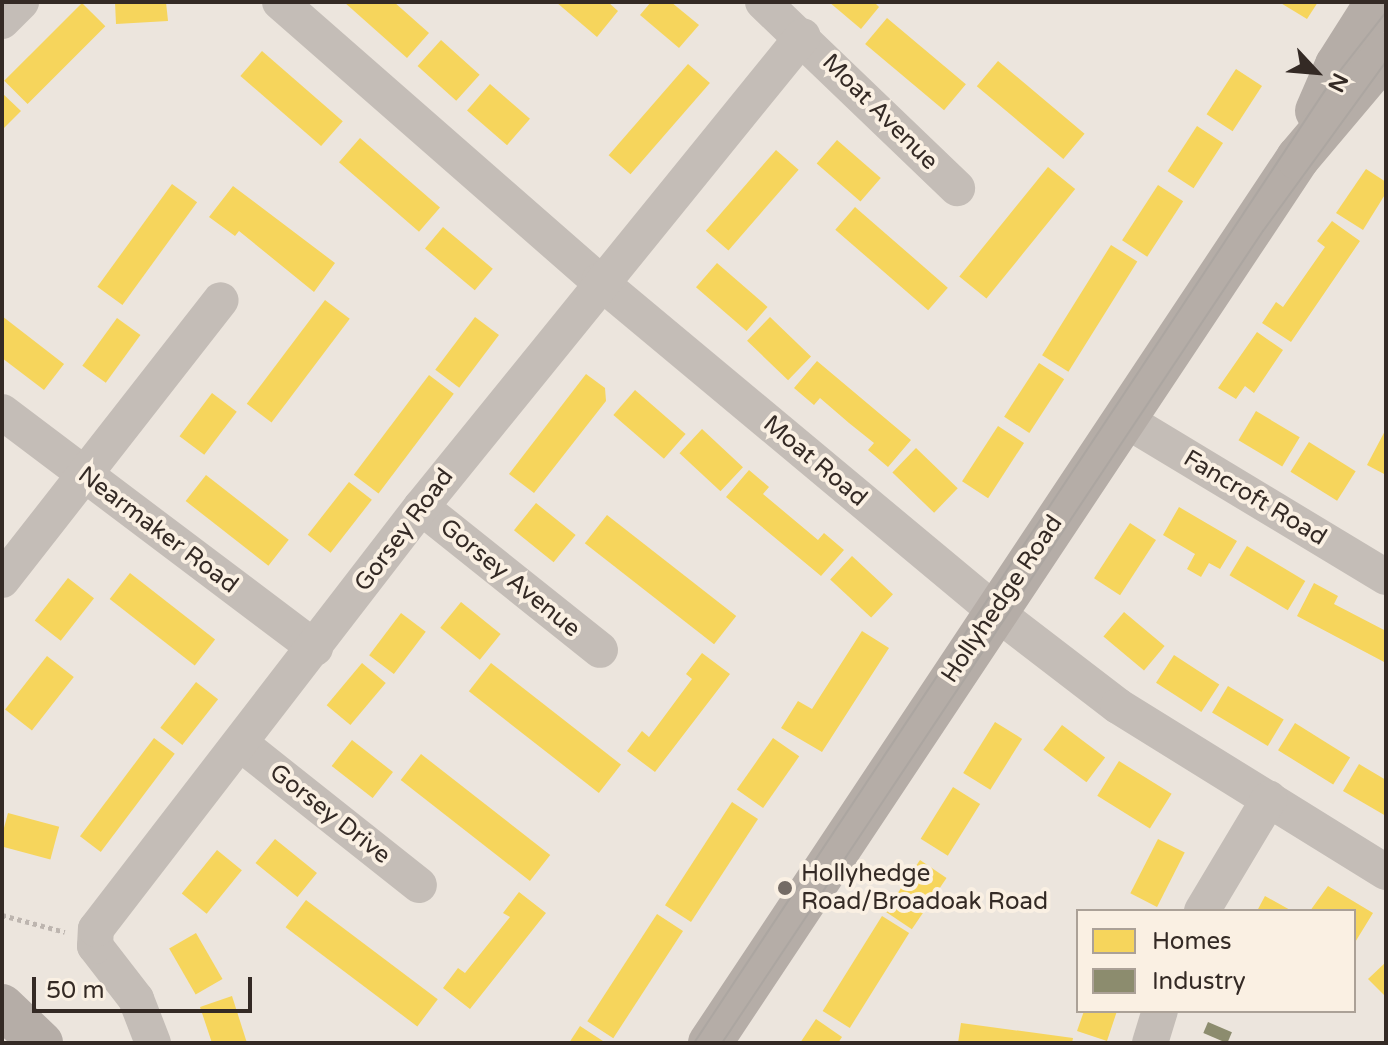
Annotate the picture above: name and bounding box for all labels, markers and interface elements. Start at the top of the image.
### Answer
north arrow [1276,32,1356,112]
street label: Moat Avenue [816,48,944,176]
text: N [1322,69,1353,96]
street label: Moat Road [757,409,873,513]
street label: Fancroft Road [1178,444,1332,552]
street label: Nearmaker Road [72,460,244,600]
street label: Gorsey Road [348,463,460,597]
street label: Hollyhedge Road [935,510,1069,688]
street label: Gorsey Avenue [434,513,586,643]
street label: Gorsey Drive [264,758,396,870]
place label: Hollyhedge Road/Broadoak Road [801,860,1048,916]
marker: Hollyhedge Road/Broadoak Road [776,879,794,897]
legend [1076,909,1356,1013]
text: Homes [1152,927,1232,956]
scale bar [36,961,256,1011]
text: Industry [1152,967,1246,996]
text: 50 m [46,976,104,1005]

